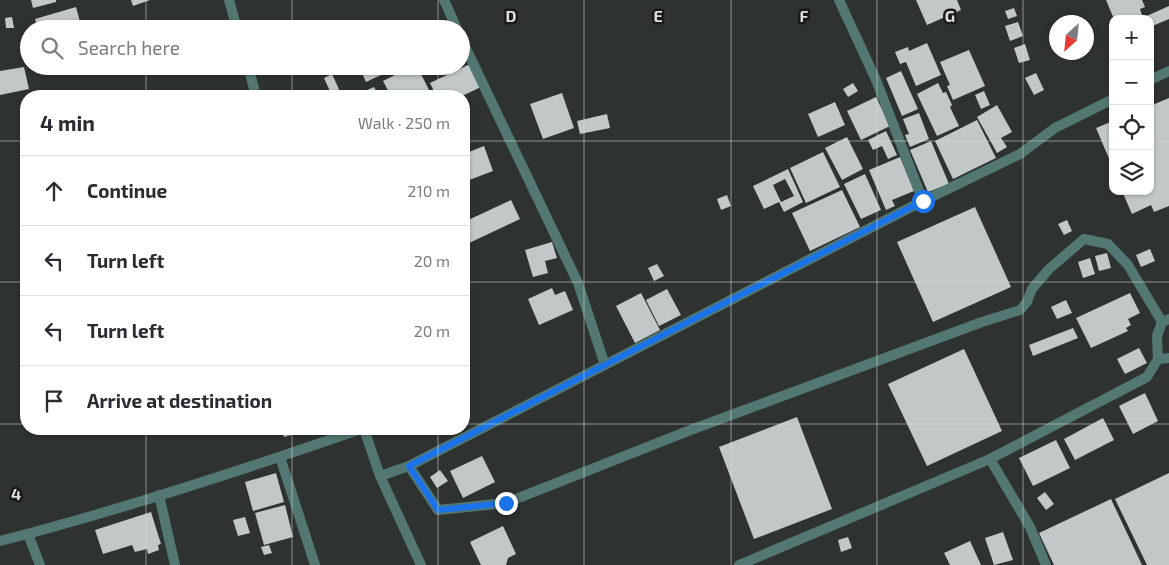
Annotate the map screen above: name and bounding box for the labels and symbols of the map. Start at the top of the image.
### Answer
text: D [506,6,517,25]
text: E [653,6,663,25]
text: F [800,6,809,25]
text: G [945,6,955,25]
north arrow [1049,15,1094,60]
route start [912,190,935,213]
text: 4 [11,484,21,503]
route end [495,492,518,515]

